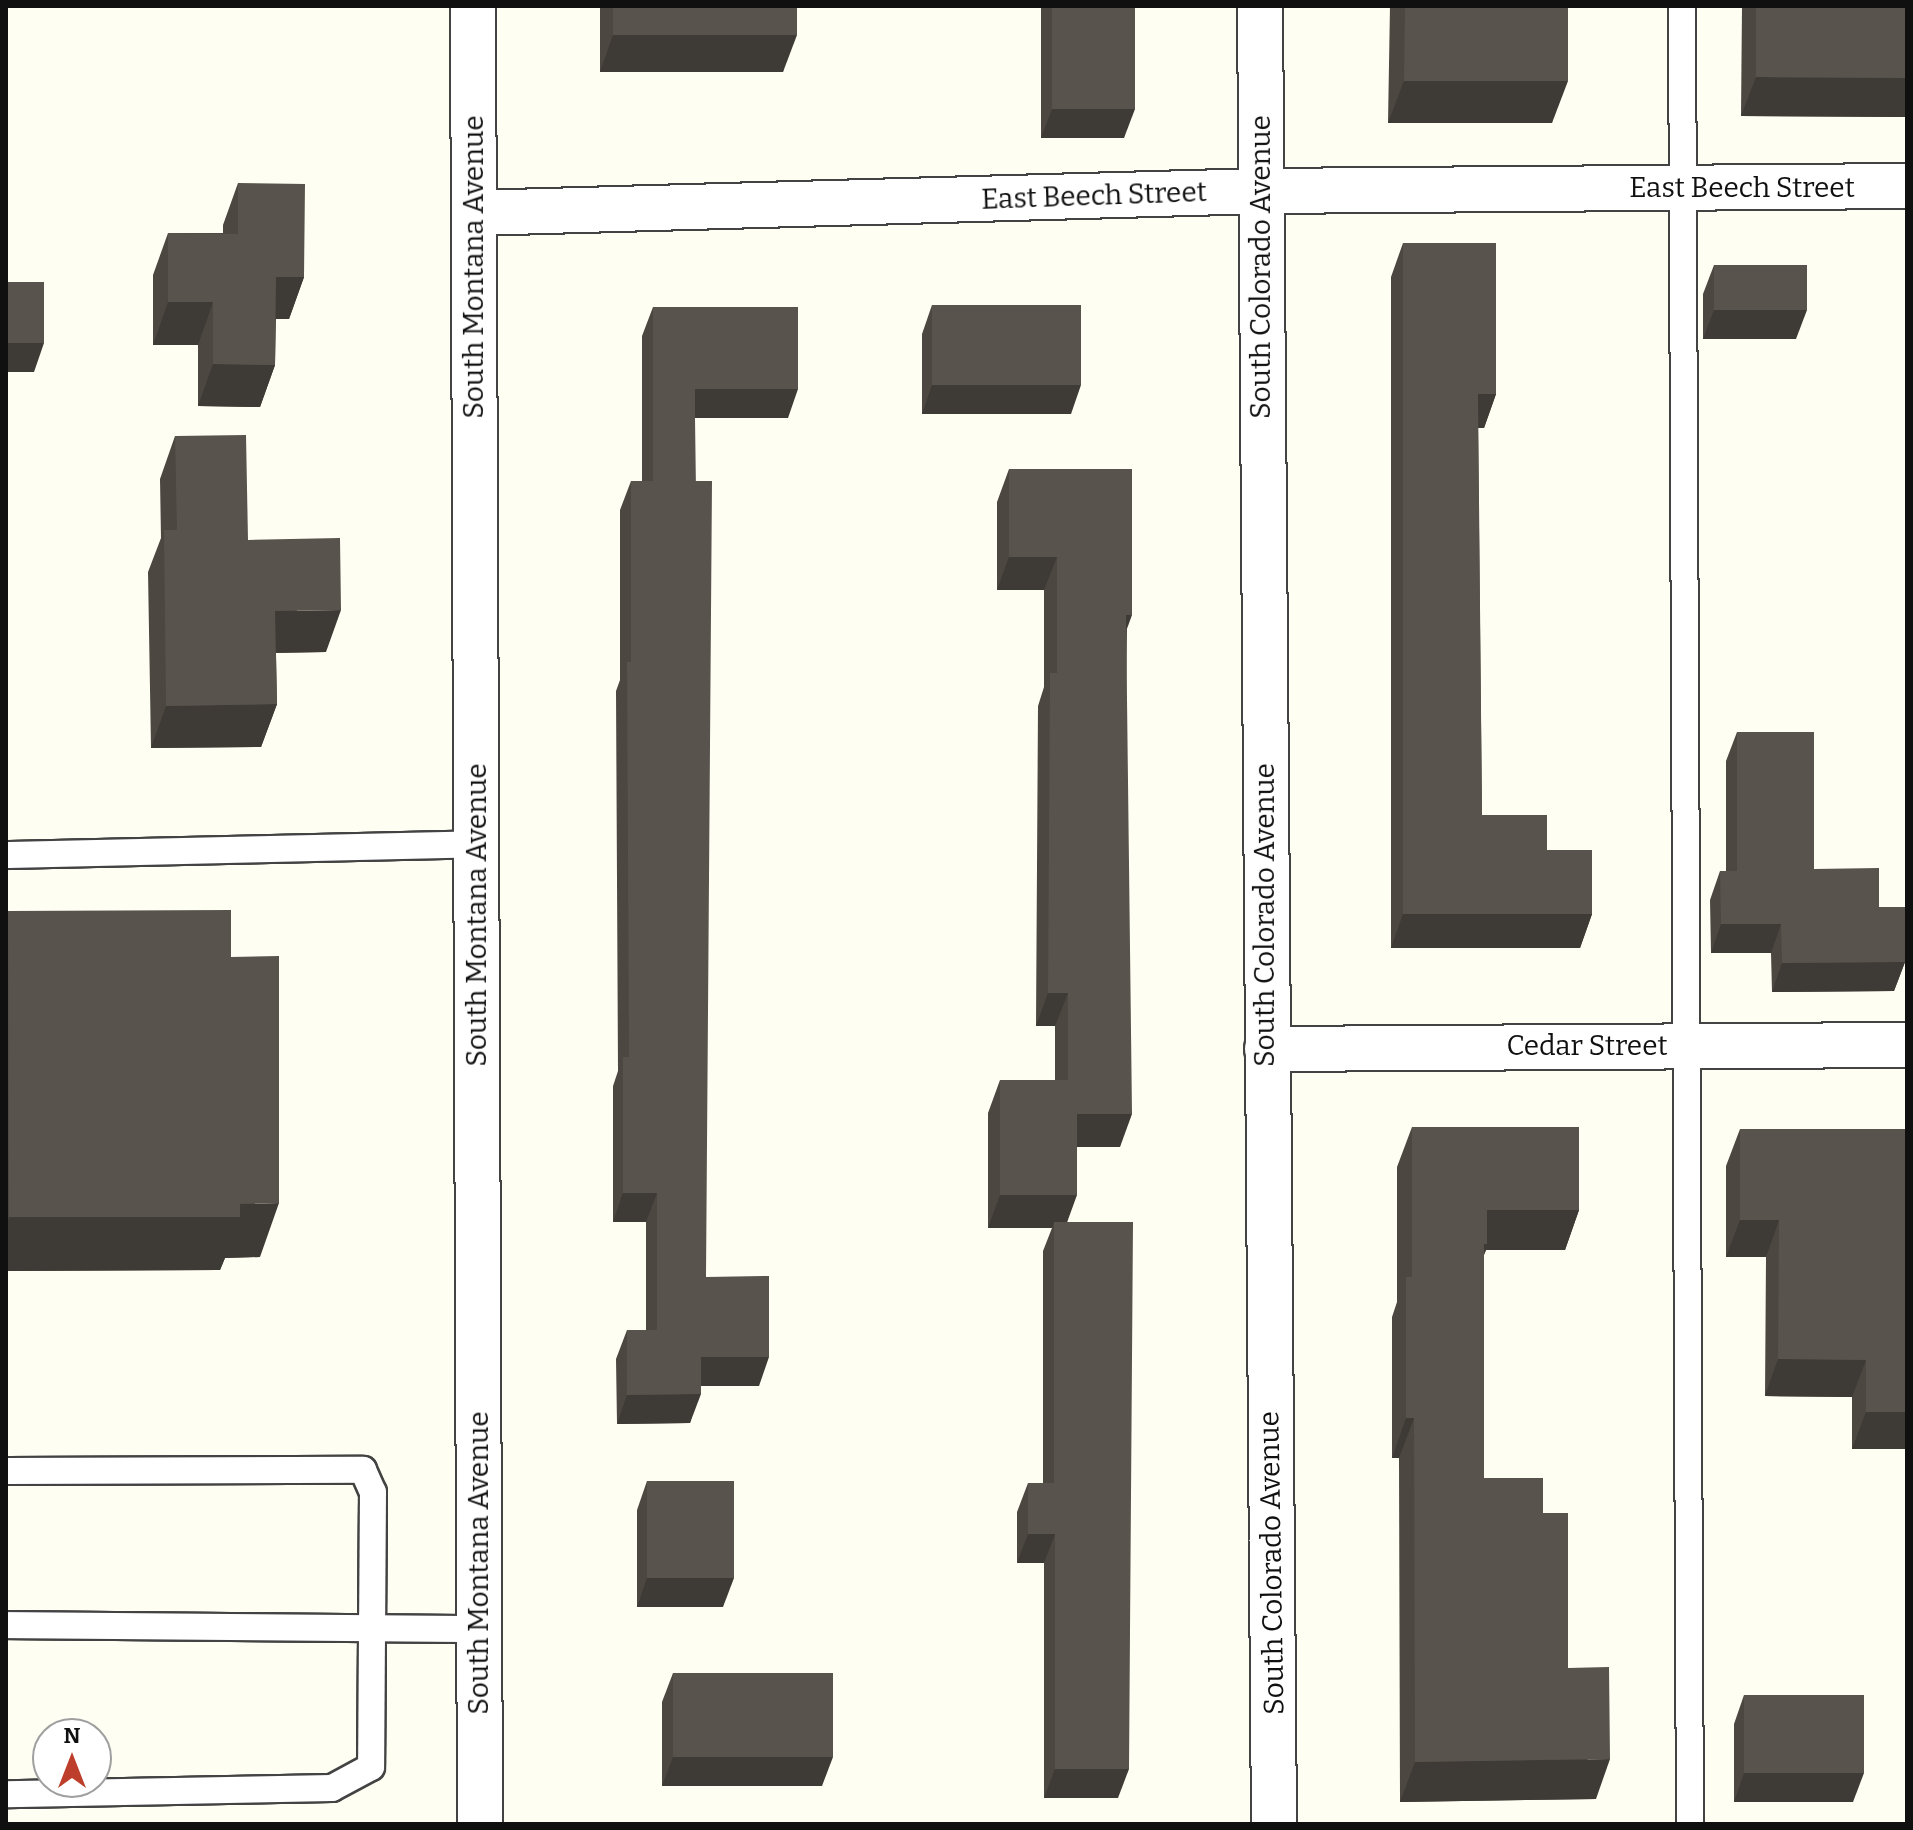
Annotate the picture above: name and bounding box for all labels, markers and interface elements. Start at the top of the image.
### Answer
street label: South Montana Avenue [457,115,491,419]
street label: South Colorado Avenue [1244,115,1278,419]
street label: East Beech Street [1629,171,1855,205]
street label: East Beech Street [981,175,1207,217]
street label: South Montana Avenue [460,763,494,1067]
street label: South Colorado Avenue [1248,763,1282,1067]
street label: Cedar Street [1506,1029,1668,1063]
street label: South Montana Avenue [462,1411,496,1715]
street label: South Colorado Avenue [1253,1411,1291,1715]
north arrow [32,1718,112,1798]
text: N [64,1722,80,1749]

